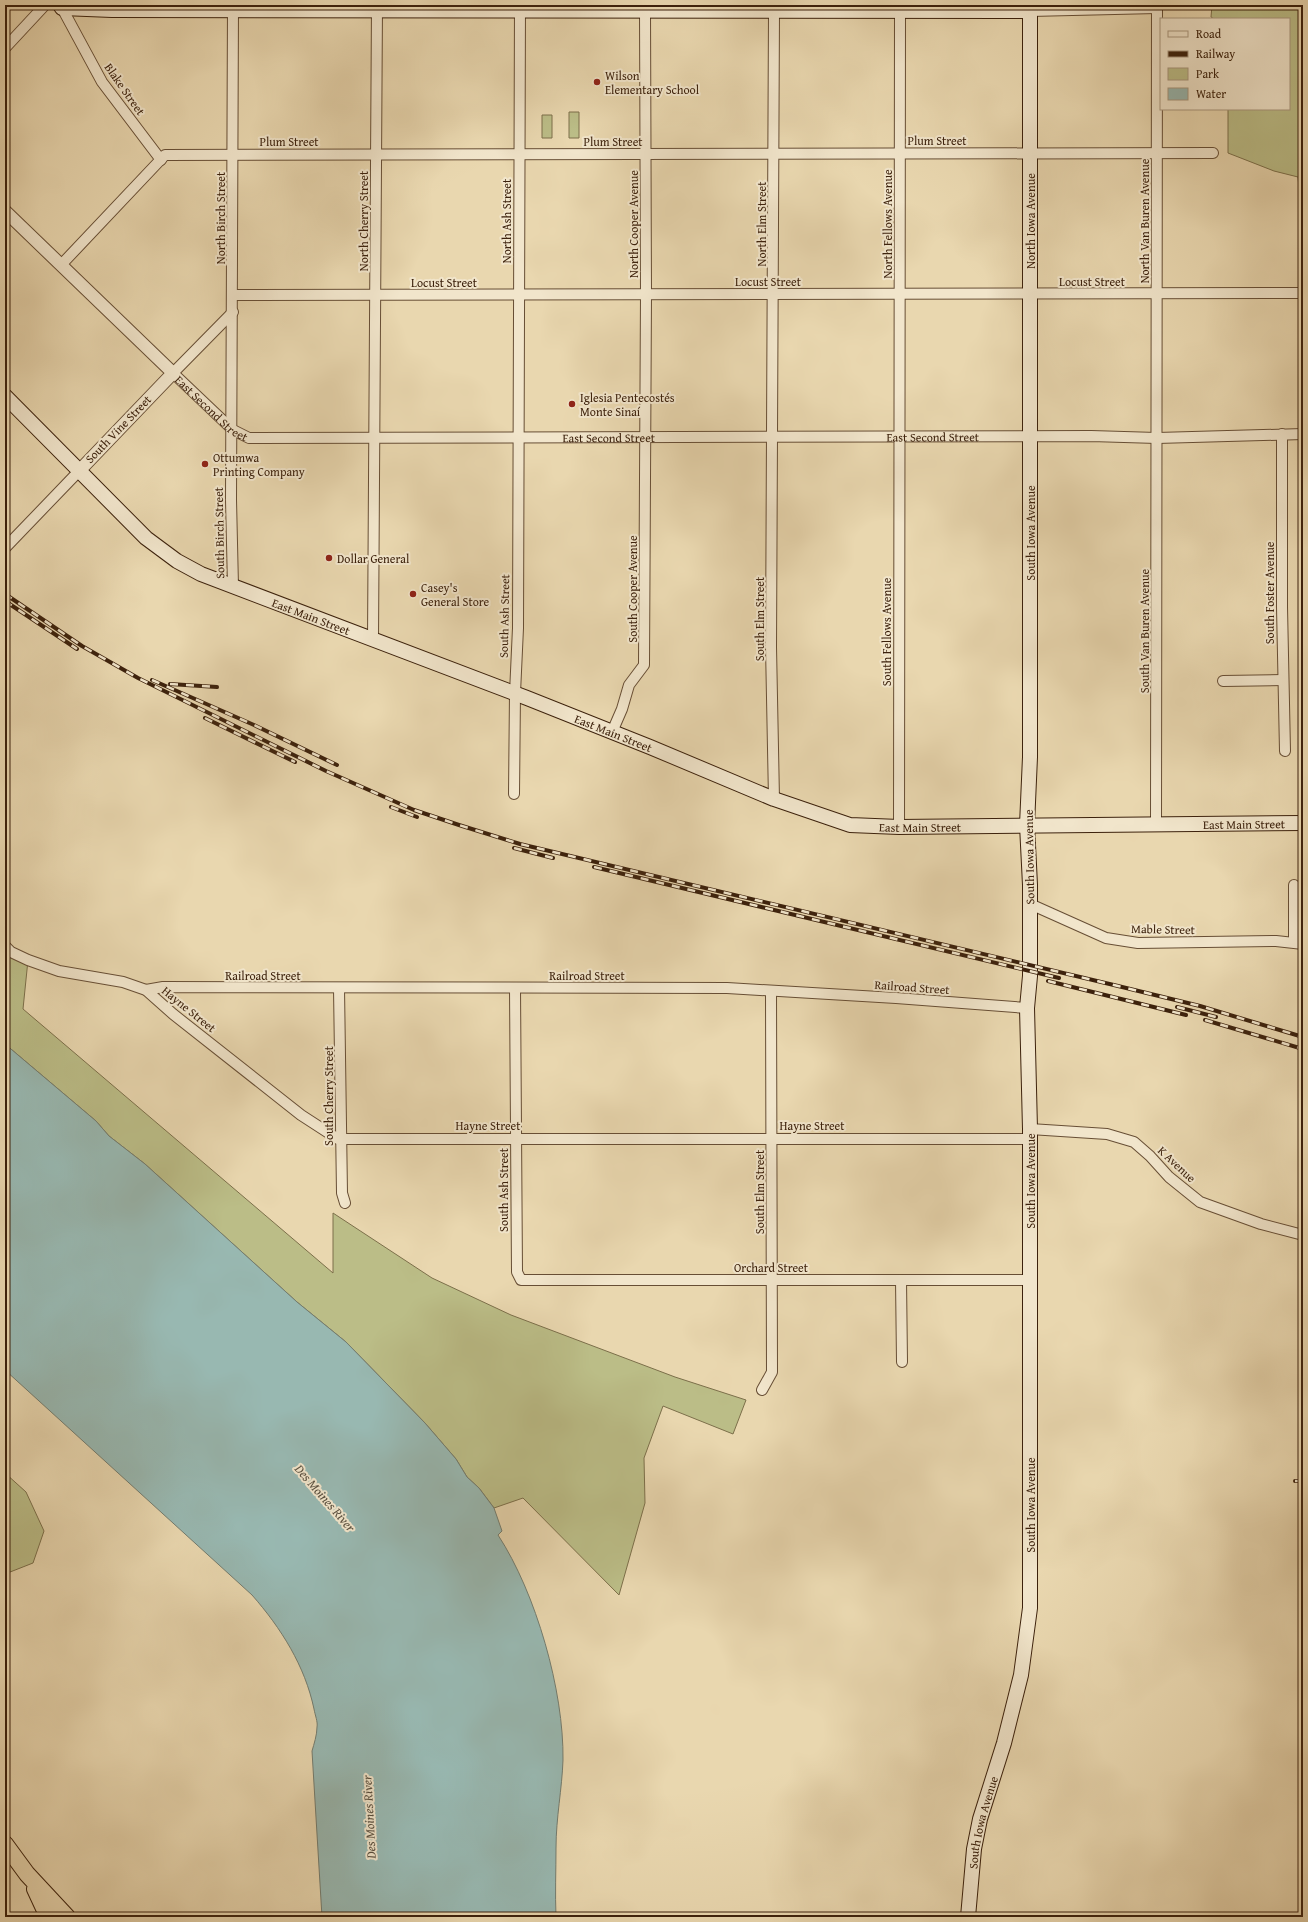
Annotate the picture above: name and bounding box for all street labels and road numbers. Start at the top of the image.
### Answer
street label: Blake Street [101,59,150,119]
street label: Plum Street [907,132,967,149]
street label: Plum Street [259,133,319,150]
street label: Plum Street [583,133,643,150]
street label: North Van Buren Avenue [1136,158,1153,283]
street label: North Fellows Avenue [879,169,896,279]
street label: North Cherry Street [355,170,372,271]
street label: North Cooper Avenue [625,170,642,278]
street label: North Birch Street [212,171,229,264]
street label: North Iowa Avenue [1022,173,1039,269]
street label: North Ash Street [498,178,515,263]
street label: North Elm Street [753,181,770,266]
street label: Locust Street [735,273,802,290]
street label: Locust Street [1059,273,1126,290]
street label: Locust Street [411,274,478,291]
street label: East Second Street [172,371,252,445]
street label: South Vine Street [81,391,155,467]
street label: East Second Street [886,428,980,445]
street label: East Second Street [562,429,656,446]
street label: South Iowa Avenue [1022,485,1039,581]
street label: South Birch Street [210,486,228,579]
street label: South Cooper Avenue [624,535,641,643]
street label: South Foster Avenue [1261,541,1278,644]
street label: South Van Buren Avenue [1136,569,1153,693]
street label: South Ash Street [495,573,513,658]
street label: South Elm Street [751,576,768,661]
street label: South Fellows Avenue [878,577,895,686]
street label: East Main Street [270,593,353,639]
street label: East Main Street [572,709,656,756]
street label: South Iowa Avenue [1020,809,1038,905]
street label: East Main Street [1203,815,1286,832]
street label: East Main Street [879,818,962,836]
street label: Mable Street [1131,920,1196,938]
street label: Railroad Street [225,967,301,984]
street label: Railroad Street [549,967,625,984]
street label: Railroad Street [874,976,951,998]
street label: Hayne Street [158,982,220,1037]
street label: South Cherry Street [320,1045,337,1146]
street label: Hayne Street [456,1117,521,1134]
street label: Hayne Street [780,1117,845,1134]
street label: South Iowa Avenue [1022,1133,1039,1229]
street label: K Avenue [1154,1142,1200,1186]
street label: South Ash Street [495,1147,512,1232]
street label: South Elm Street [751,1149,768,1234]
street label: Orchard Street [734,1259,809,1276]
street label: South Iowa Avenue [1022,1457,1039,1553]
street label: South Iowa Avenue [964,1773,1002,1870]

